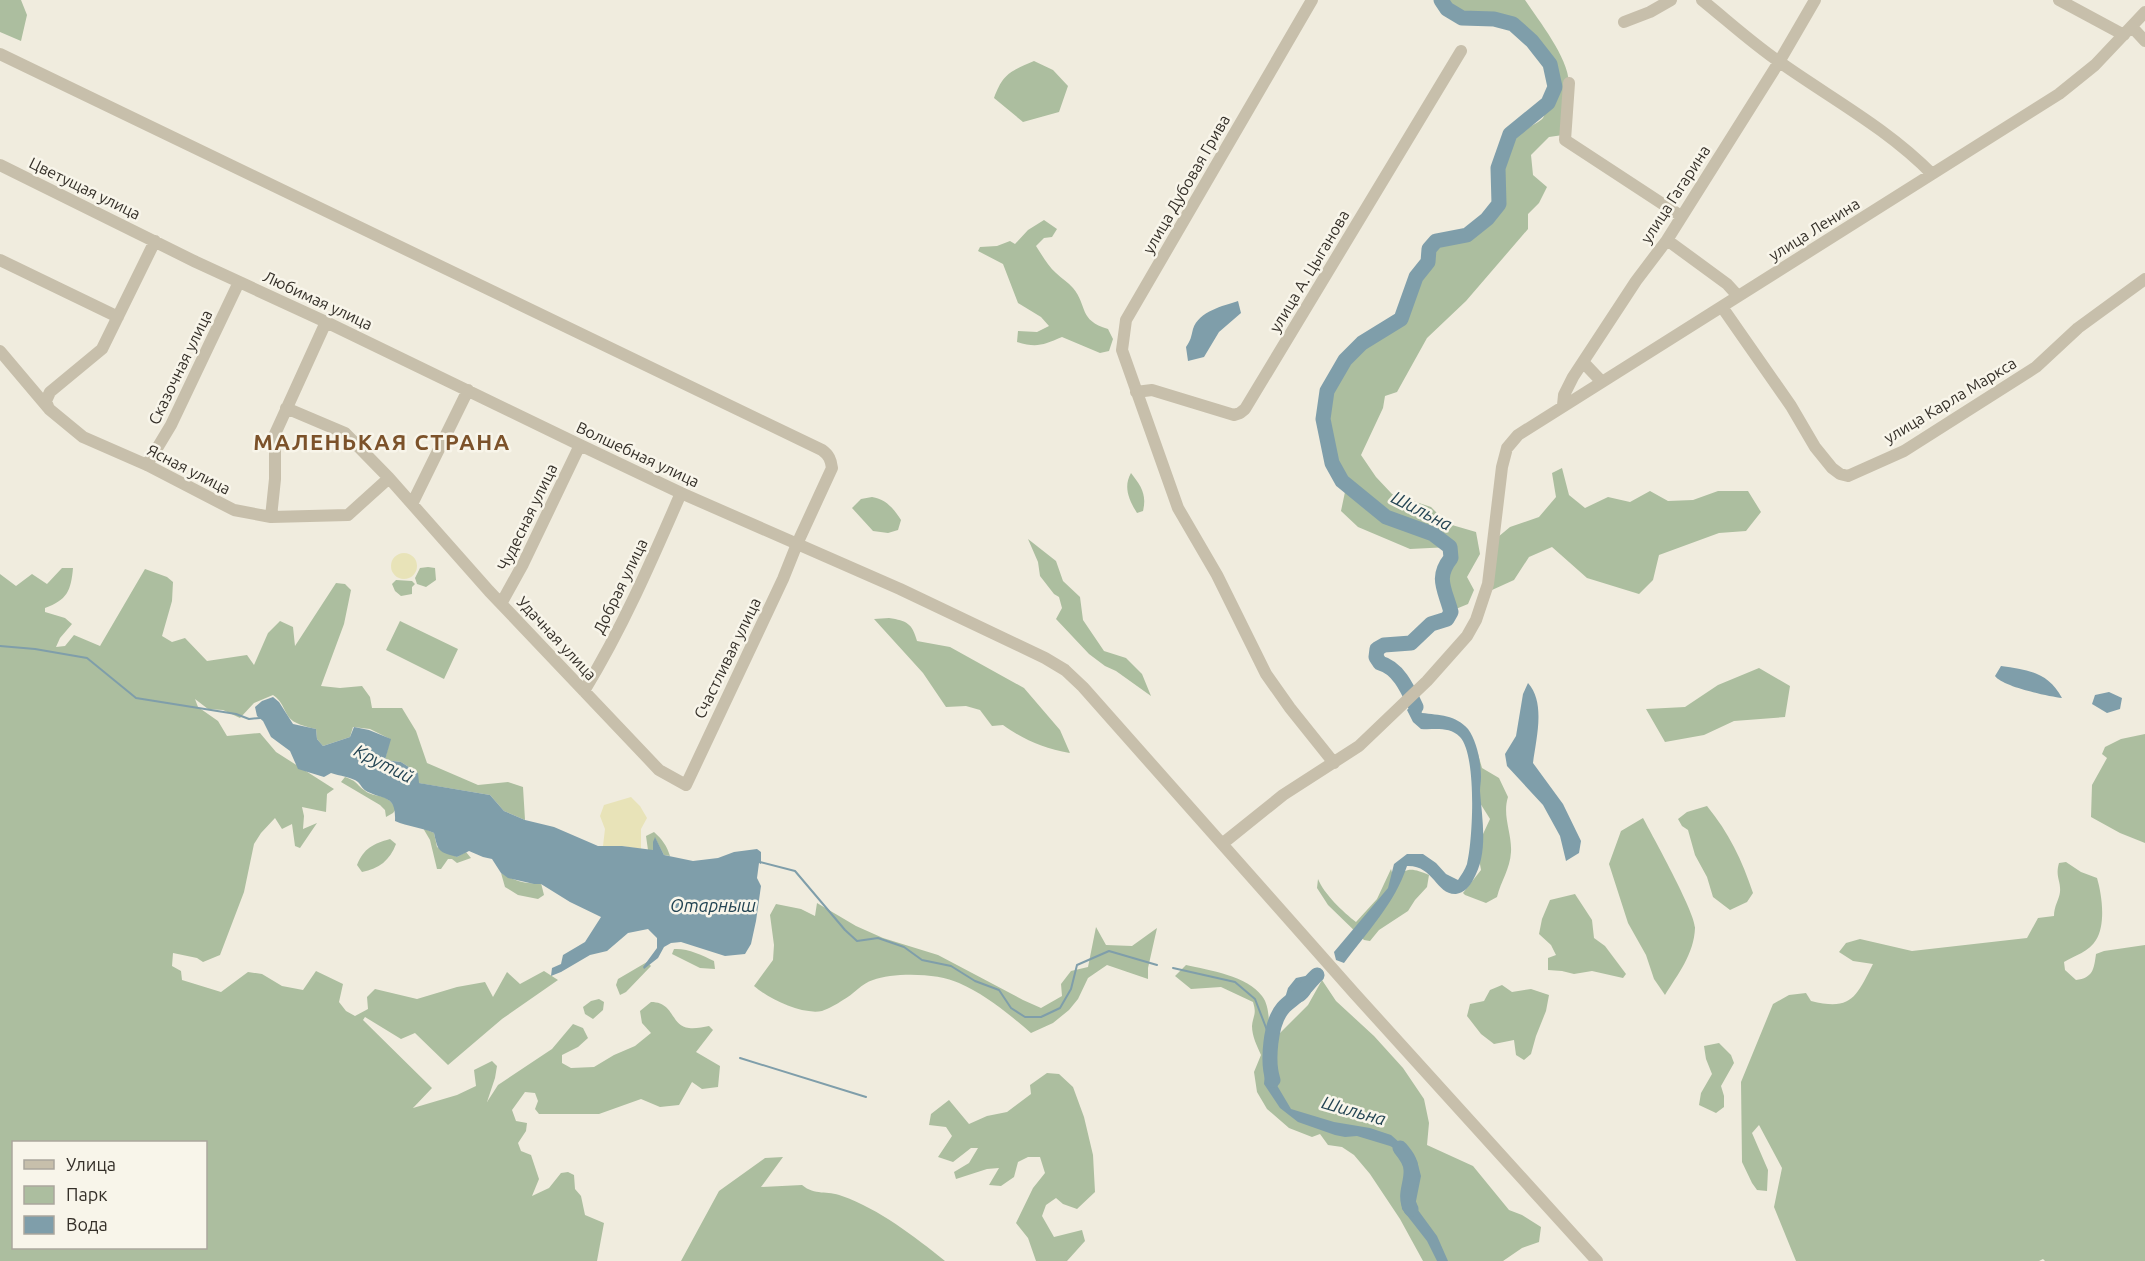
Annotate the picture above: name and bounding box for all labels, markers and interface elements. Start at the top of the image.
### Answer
street label: улица Дубовая Грива [1139,111,1233,257]
street label: улица Гагарина [1637,142,1713,246]
street label: Цветущая улица [26,153,144,223]
street label: улица Ленина [1765,194,1863,264]
street label: улица А. Цыганова [1265,207,1353,335]
street label: Любимая улица [260,267,376,333]
street label: Сказочная улица [144,307,216,427]
street label: улица Карла Маркса [1881,353,2019,447]
street label: Волшебная улица [574,418,702,490]
district label: МАЛЕНЬКАЯ СТРАНА [253,429,511,454]
street label: Ясная улица [144,440,234,498]
street label: Чудесная улица [493,461,561,573]
water label: Шильна [1388,486,1456,534]
street label: Добрая улица [589,536,651,636]
street label: Удачная улица [514,592,600,684]
street label: Счастливая улица [690,595,764,721]
water label: Крутий [351,740,417,786]
water label: Отарныш [670,895,756,915]
water label: Шильна [1320,1091,1388,1129]
legend [12,1141,207,1249]
text: Улица [66,1154,116,1174]
text: Парк [66,1184,107,1204]
text: Вода [66,1214,108,1234]

